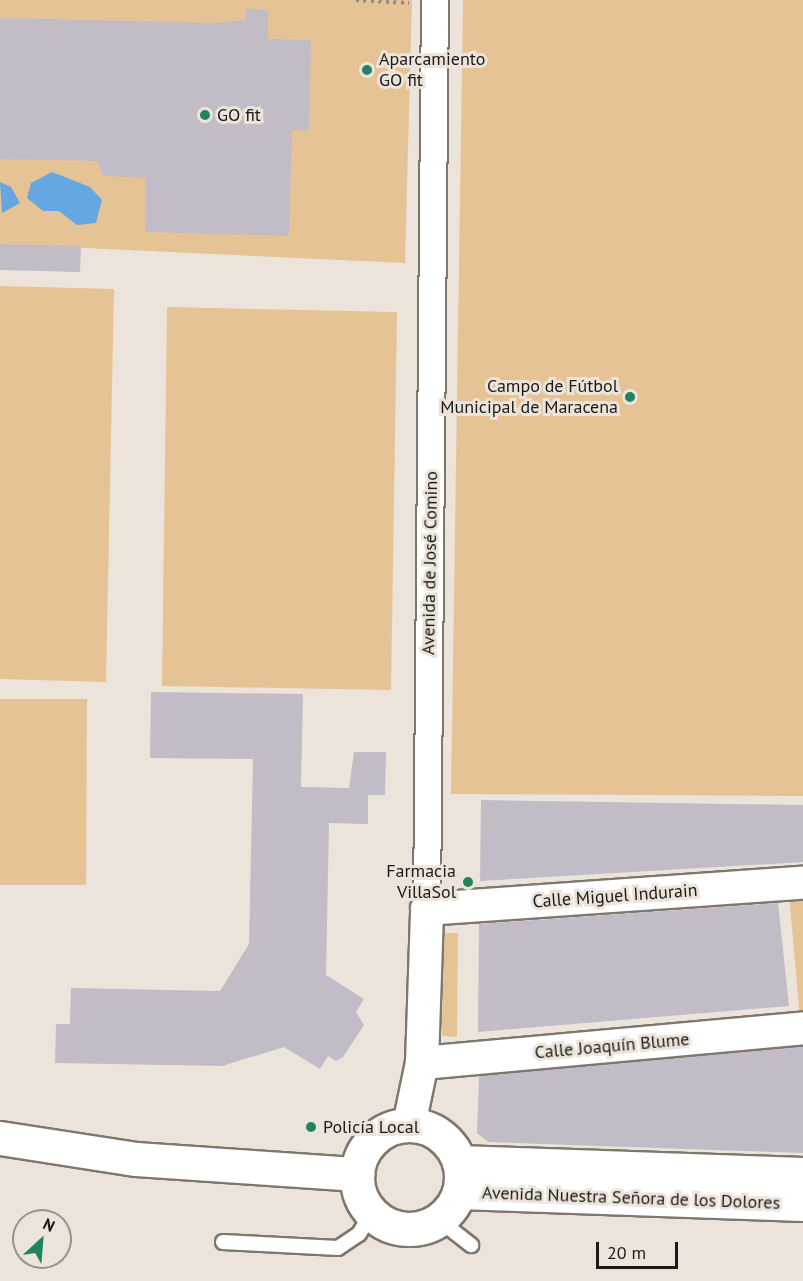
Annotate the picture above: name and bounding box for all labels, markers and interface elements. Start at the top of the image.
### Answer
place label: Aparcamiento GO fit [379,49,485,92]
marker: Aparcamiento GO fit [360,63,374,77]
place label: GO fit [217,104,261,126]
marker: GO fit [198,108,212,122]
place label: Campo de Fútbol Municipal de Maracena [440,376,618,418]
marker: Campo de Fútbol Municipal de Maracena [623,390,637,404]
street label: Avenida de José Comino [418,471,442,655]
place label: Farmacia VillaSol [386,861,456,904]
marker: Farmacia VillaSol [461,875,475,889]
street label: Calle Miguel Indurain [532,879,698,913]
street label: Calle Joaquín Blume [534,1028,690,1064]
place label: Policía Local [323,1116,419,1138]
marker: Policía Local [304,1120,318,1134]
street label: Avenida Nuestra Señora de los Dolores [482,1182,780,1214]
north arrow [12,1209,72,1269]
text: N [40,1213,58,1236]
scale bar [599,1230,682,1268]
text: 20 m [607,1241,646,1264]

